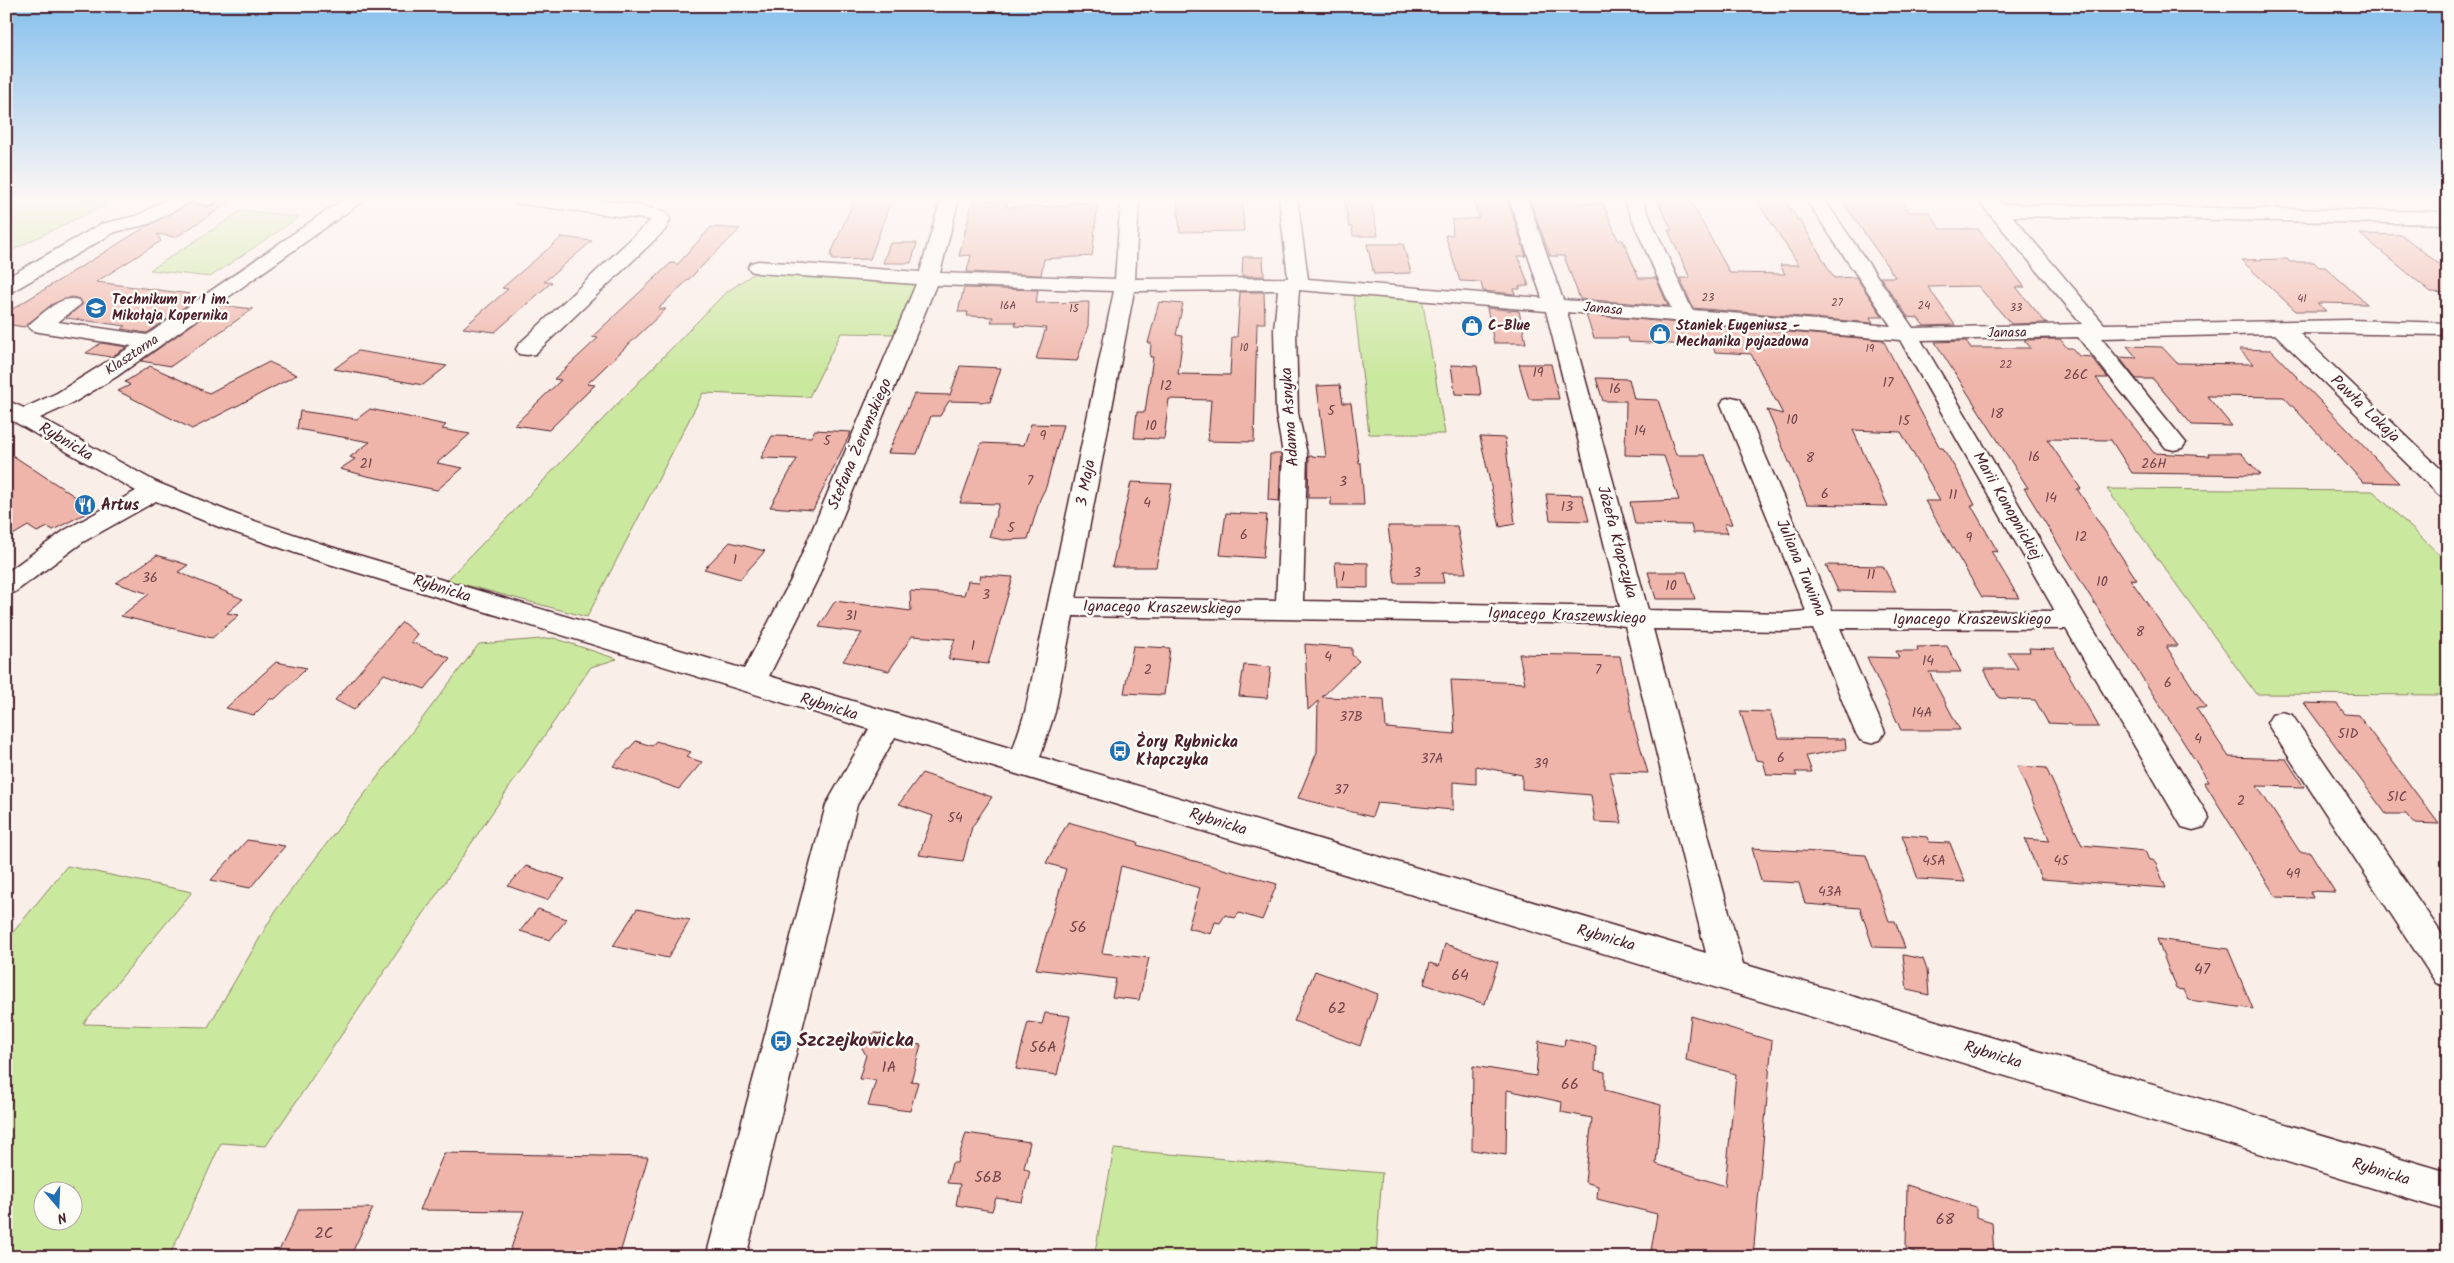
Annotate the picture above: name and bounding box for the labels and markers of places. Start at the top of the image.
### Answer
place label: Technikum nr 1 im. Mikołaja Kopernika [112,289,229,327]
school or university icon: Technikum nr 1 im. Mikołaja Kopernika [84,296,108,320]
shop icon: C-Blue [1460,314,1484,338]
place label: C-Blue [1488,315,1530,337]
place label: Staniek Eugeniusz - Mechanika pojazdowa [1676,315,1809,353]
shop icon: Staniek Eugeniusz - Mechanika pojazdowa [1648,322,1672,346]
restaurant icon: Artus [73,493,97,517]
place label: Artus [101,493,140,518]
place label: Żory Rybnicka Kłapczyka [1136,730,1238,773]
bus stop icon: Żory Rybnicka Kłapczyka [1108,739,1132,763]
place label: Szczejkowicka [797,1026,914,1056]
bus stop icon: Szczejkowicka [769,1029,793,1053]

